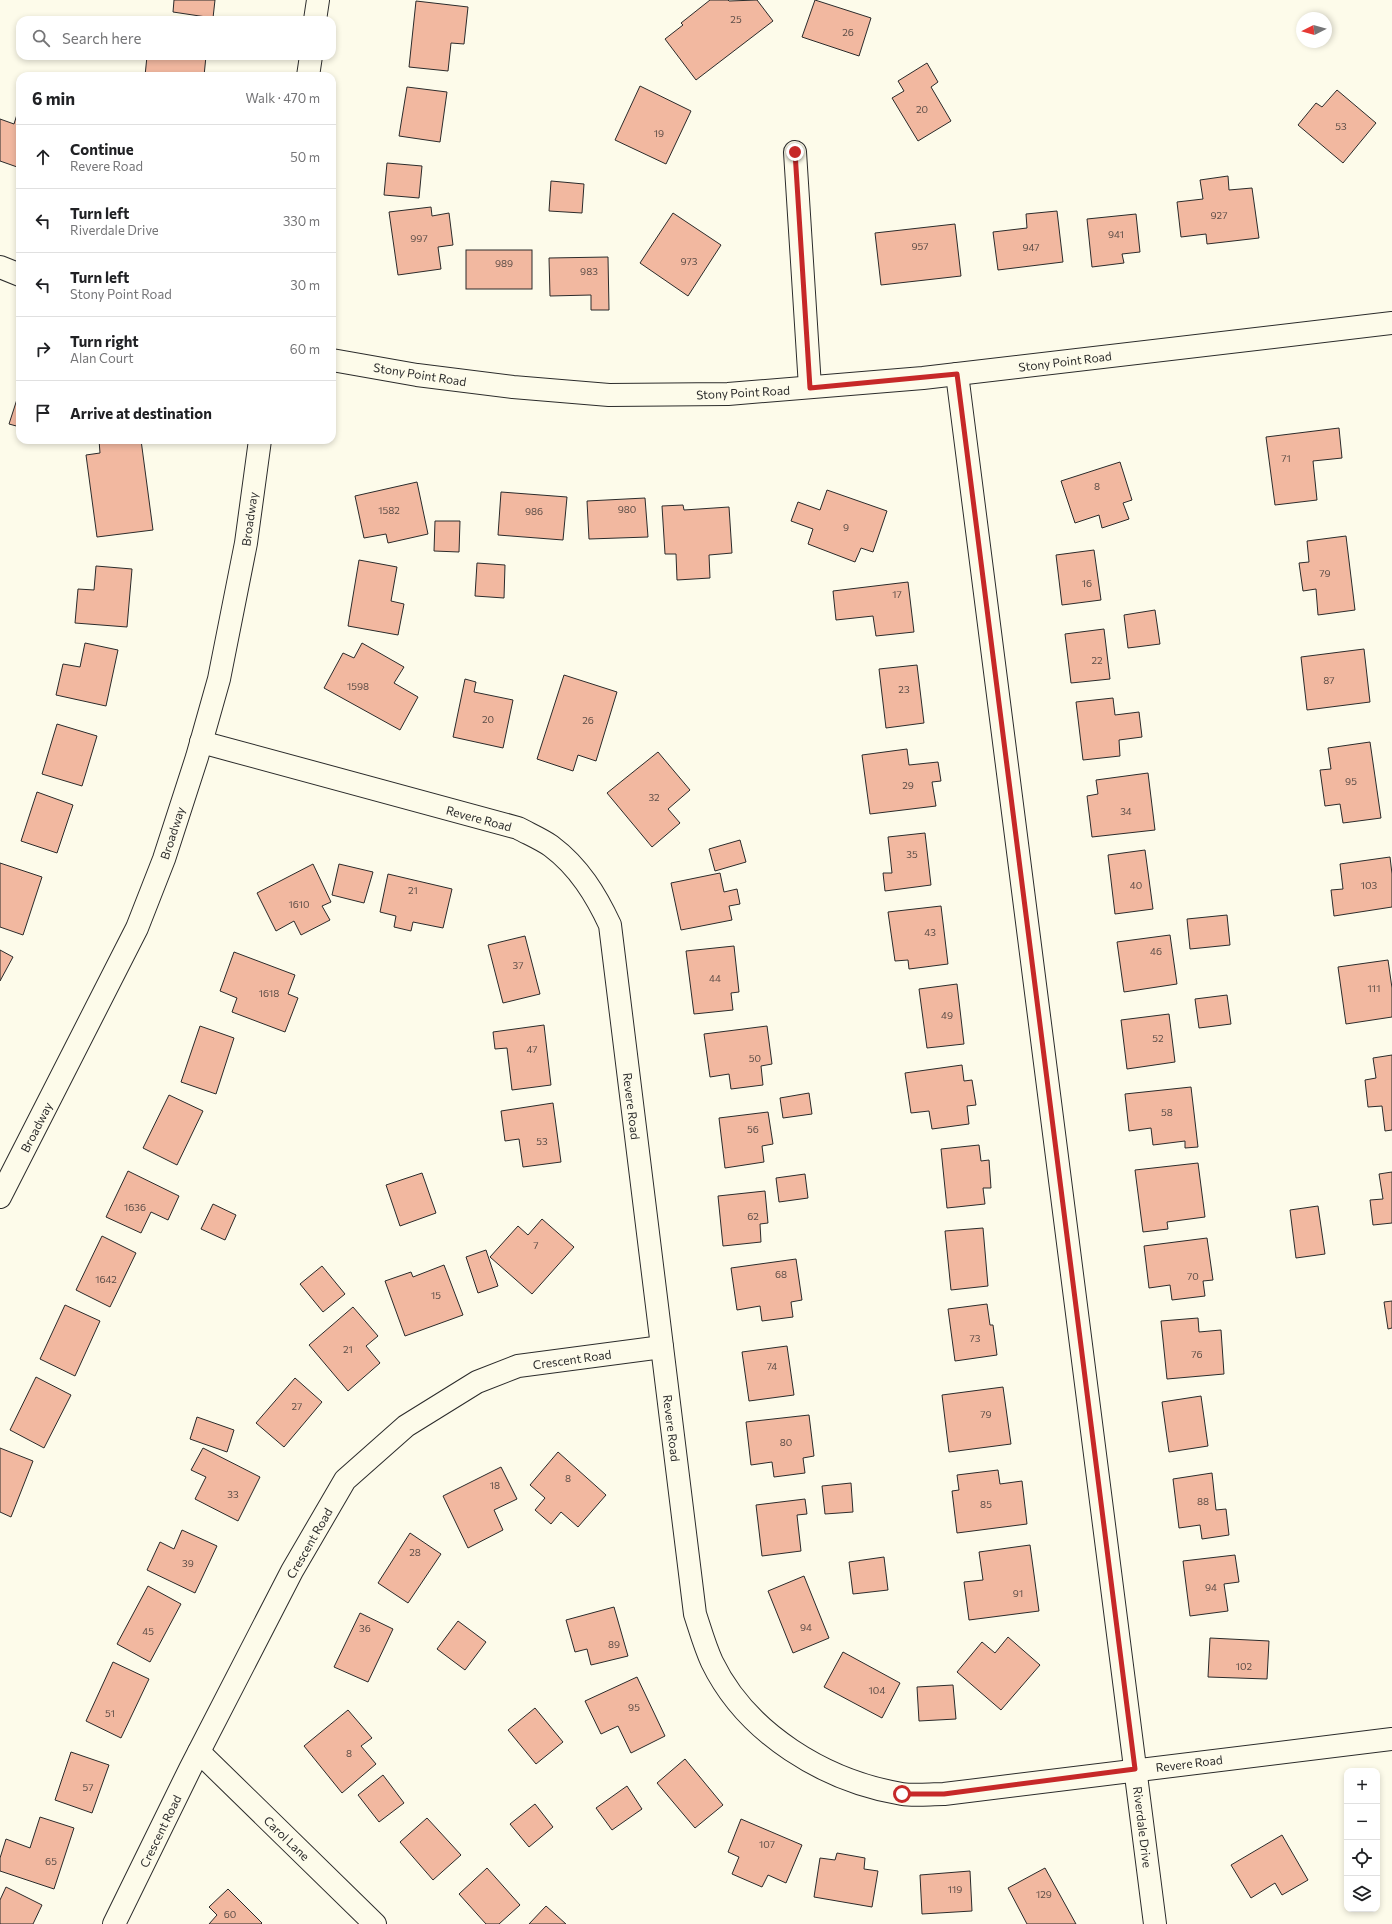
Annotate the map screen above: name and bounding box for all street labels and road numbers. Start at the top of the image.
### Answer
street label: Stony Point Road [1018,348,1112,374]
street label: Stony Point Road [373,360,468,388]
street label: Stony Point Road [696,383,790,401]
street label: Broadway [238,491,260,547]
street label: Revere Road [445,803,513,833]
street label: Broadway [157,805,187,861]
street label: Revere Road [621,1072,643,1140]
street label: Broadway [17,1100,55,1154]
street label: Crescent Road [532,1347,612,1371]
street label: Revere Road [661,1394,683,1462]
street label: Crescent Road [283,1505,335,1581]
street label: Revere Road [1155,1752,1223,1774]
street label: Riverdale Drive [1131,1786,1155,1868]
street label: Crescent Road [136,1792,184,1870]
street label: Carol Lane [261,1813,313,1863]

